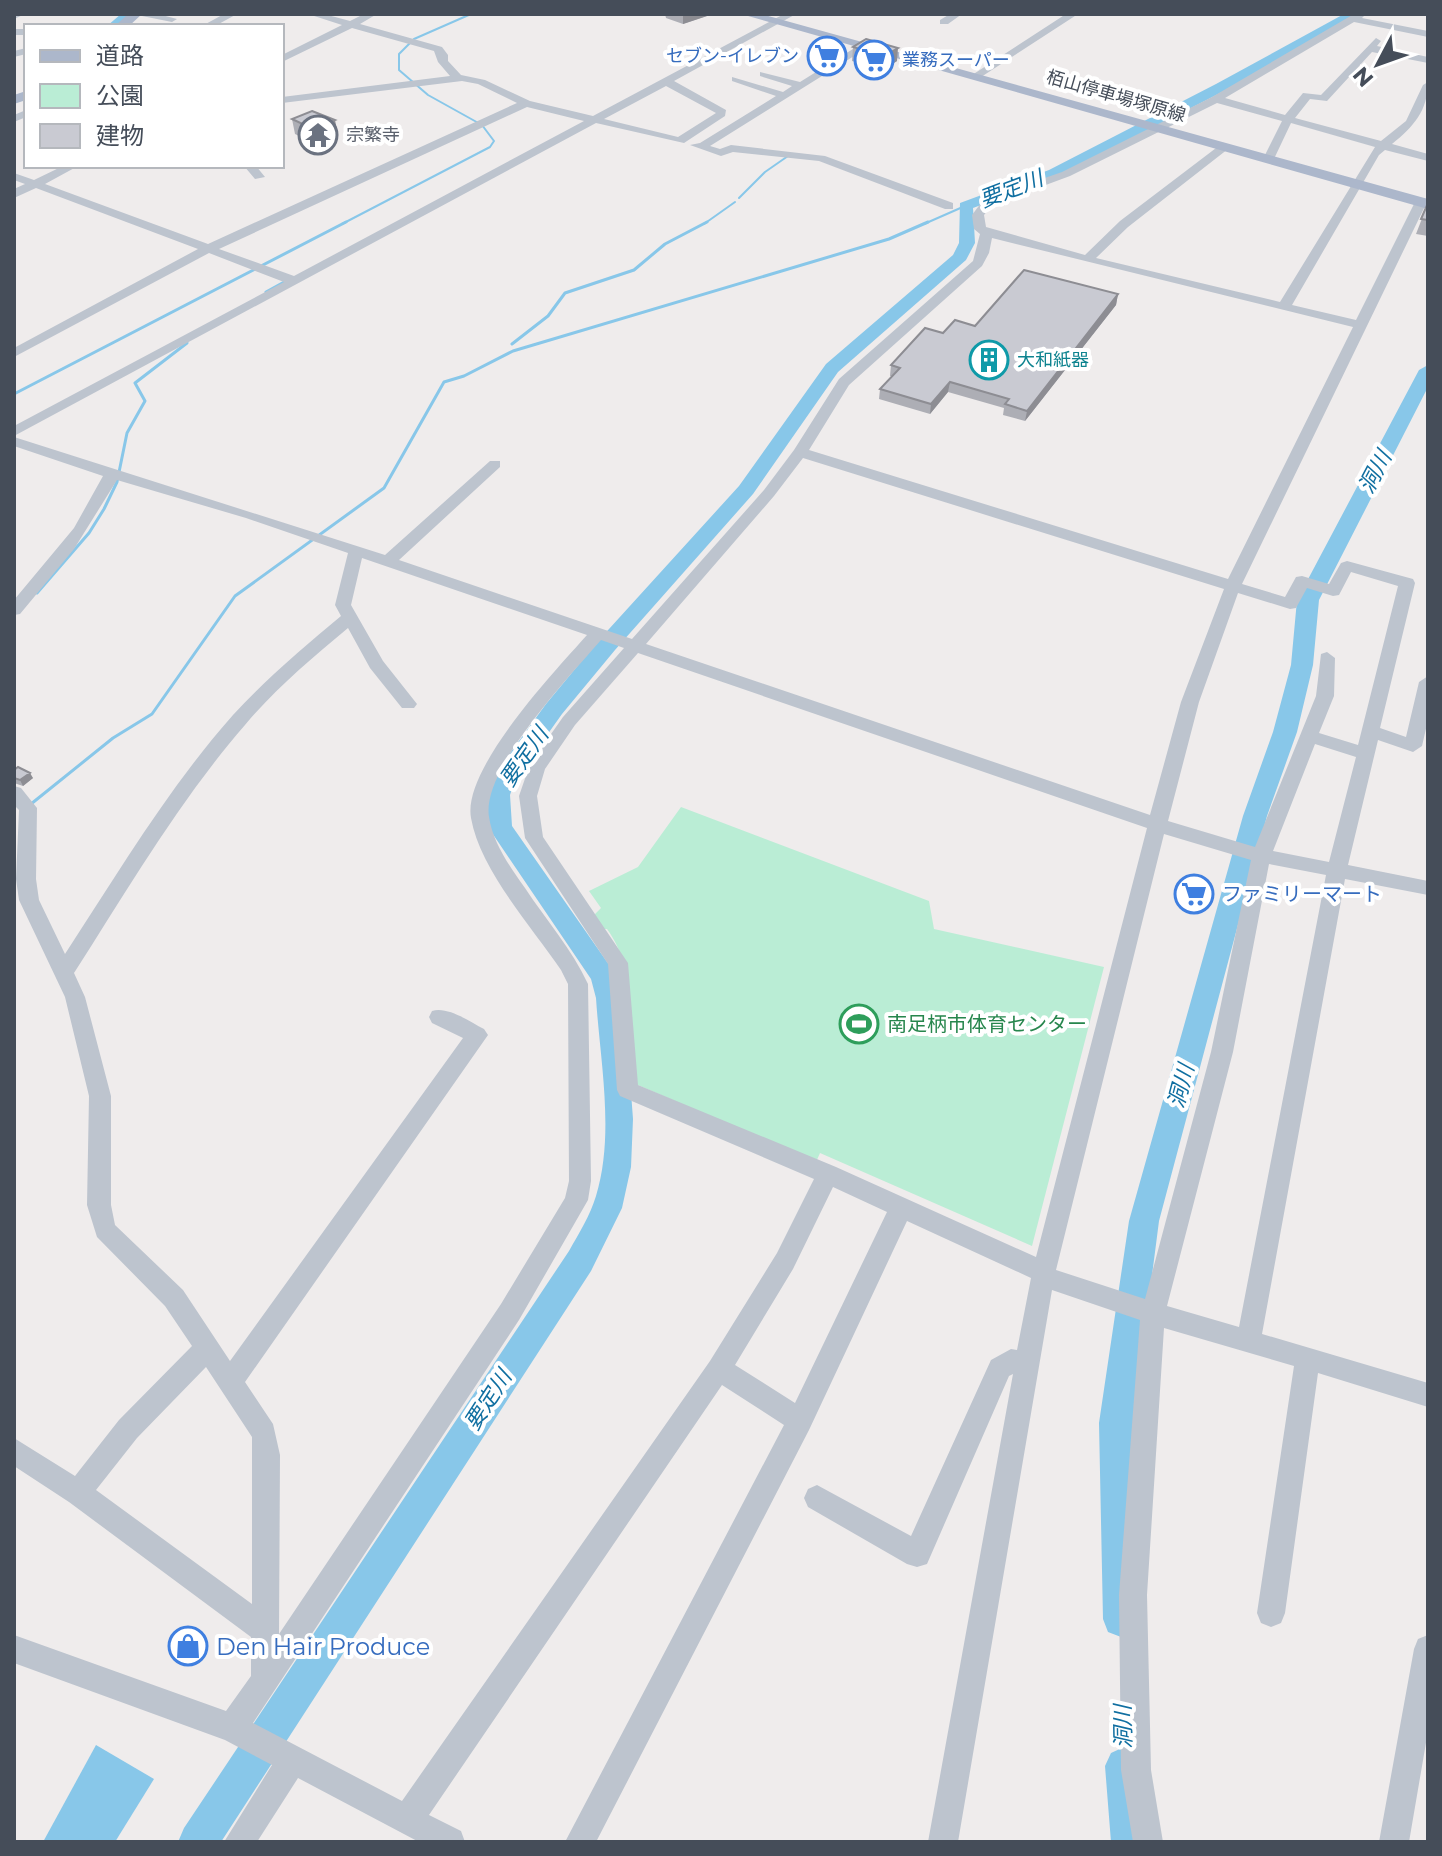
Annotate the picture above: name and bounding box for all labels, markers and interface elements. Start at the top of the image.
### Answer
legend [24,24,284,168]
north arrow [1338,24,1418,104]
supermarket icon: セブン-イレブン [806,35,848,77]
supermarket icon: 業務スーパー [853,39,895,81]
text: 道路 [96,41,144,70]
place label: セブン-イレブン [666,45,799,67]
place label: 業務スーパー [902,49,1010,71]
text: N [1347,61,1379,92]
street label: 栢山停車場塚原線 [1044,66,1188,126]
text: 公園 [96,81,144,110]
temple icon: 宗繁寺 [297,114,339,156]
text: 建物 [96,121,144,150]
place label: 宗繁寺 [346,124,400,146]
water label: 要定川 [975,164,1049,213]
building icon: 大和紙器 [968,339,1010,381]
place label: 大和紙器 [1017,349,1089,371]
water label: 洞川 [1353,444,1398,498]
water label: 要定川 [494,721,555,792]
supermarket icon: ファミリーマート [1173,873,1215,915]
place label: ファミリーマート [1222,882,1382,906]
sports icon: 南足柄市体育センター [838,1003,880,1045]
place label: 南足柄市体育センター [887,1012,1087,1036]
water label: 洞川 [1162,1059,1200,1111]
water label: 要定川 [459,1363,518,1435]
shop icon: Den Hair Produce [167,1625,209,1667]
place label: Den Hair Produce [216,1632,430,1661]
water label: 洞川 [1109,1703,1137,1749]

